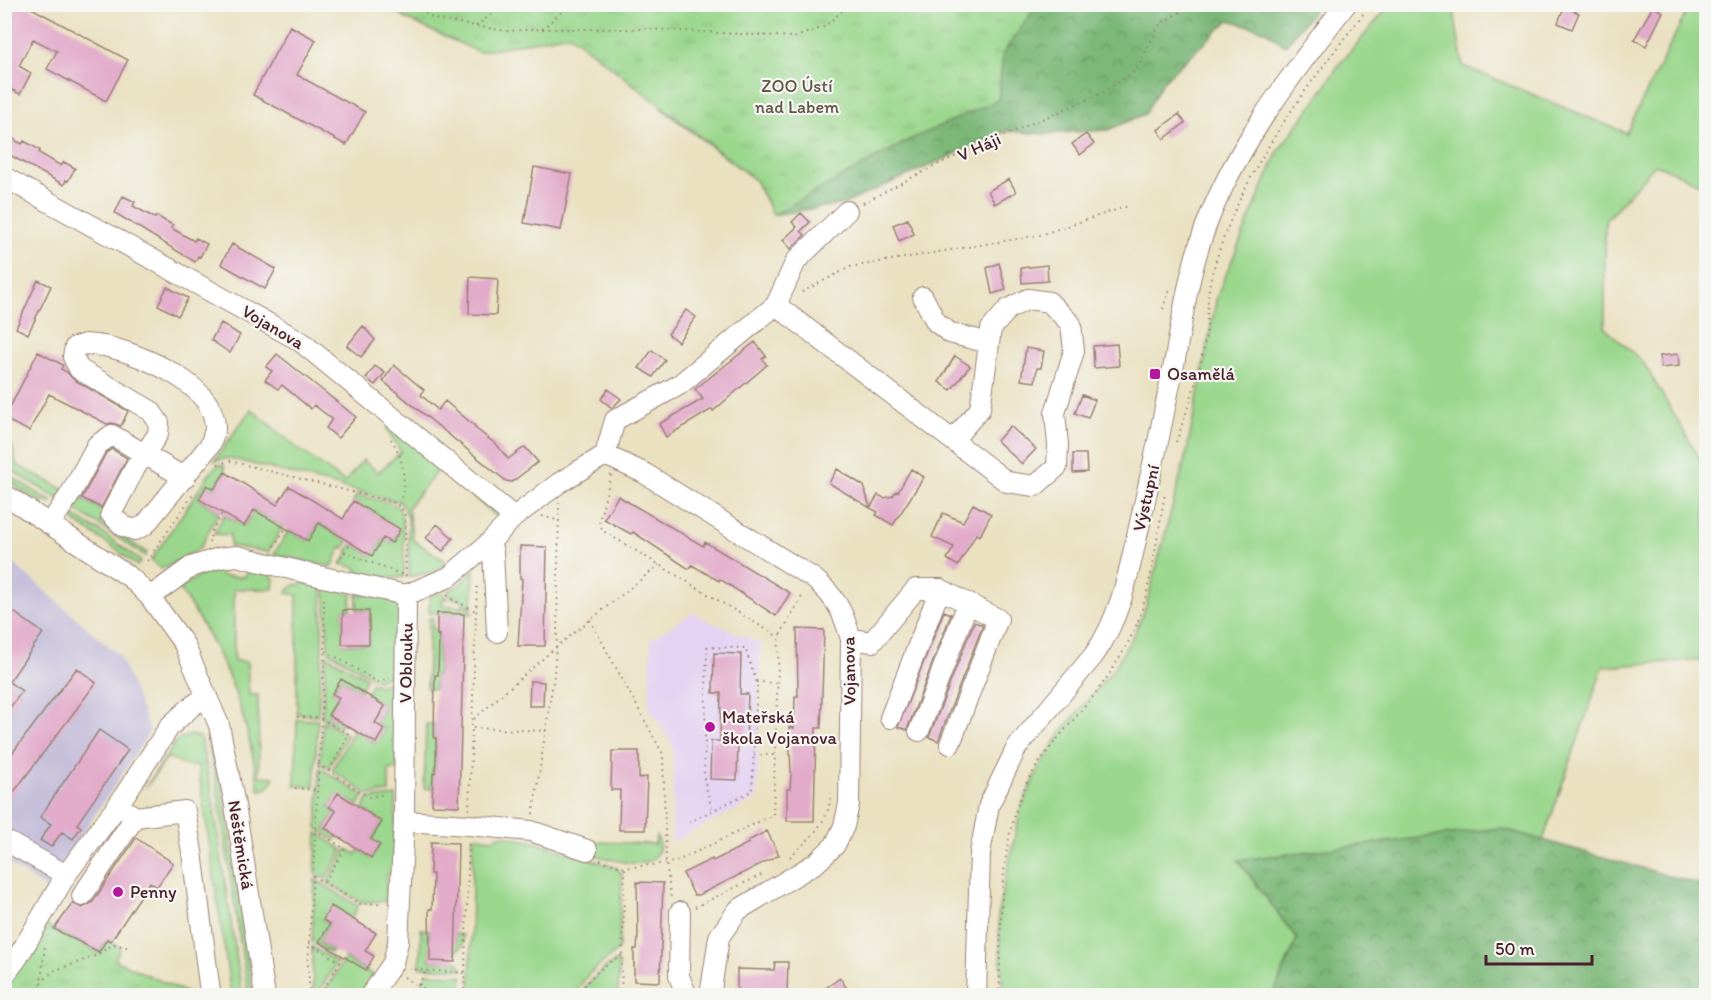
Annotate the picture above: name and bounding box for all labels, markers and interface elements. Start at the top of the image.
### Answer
park label: ZOO Ústí nad Labem [755,75,839,118]
street label: V Háji [954,128,1004,166]
street label: Vojanova [238,300,309,354]
place label: Osamělá [1167,363,1236,385]
marker: Osamělá [1148,367,1162,381]
street label: Výstupní [1128,462,1164,534]
street label: V Oblouku [394,623,418,703]
street label: Vojanova [837,636,861,706]
place label: Mateřská škola Vojanova [722,706,838,749]
marker: Mateřská škola Vojanova [703,720,717,734]
street label: Neštěmická [223,799,259,892]
place label: Penny [130,881,177,903]
marker: Penny [111,885,125,899]
scale bar [1486,928,1592,966]
text: 50 m [1495,938,1535,960]

